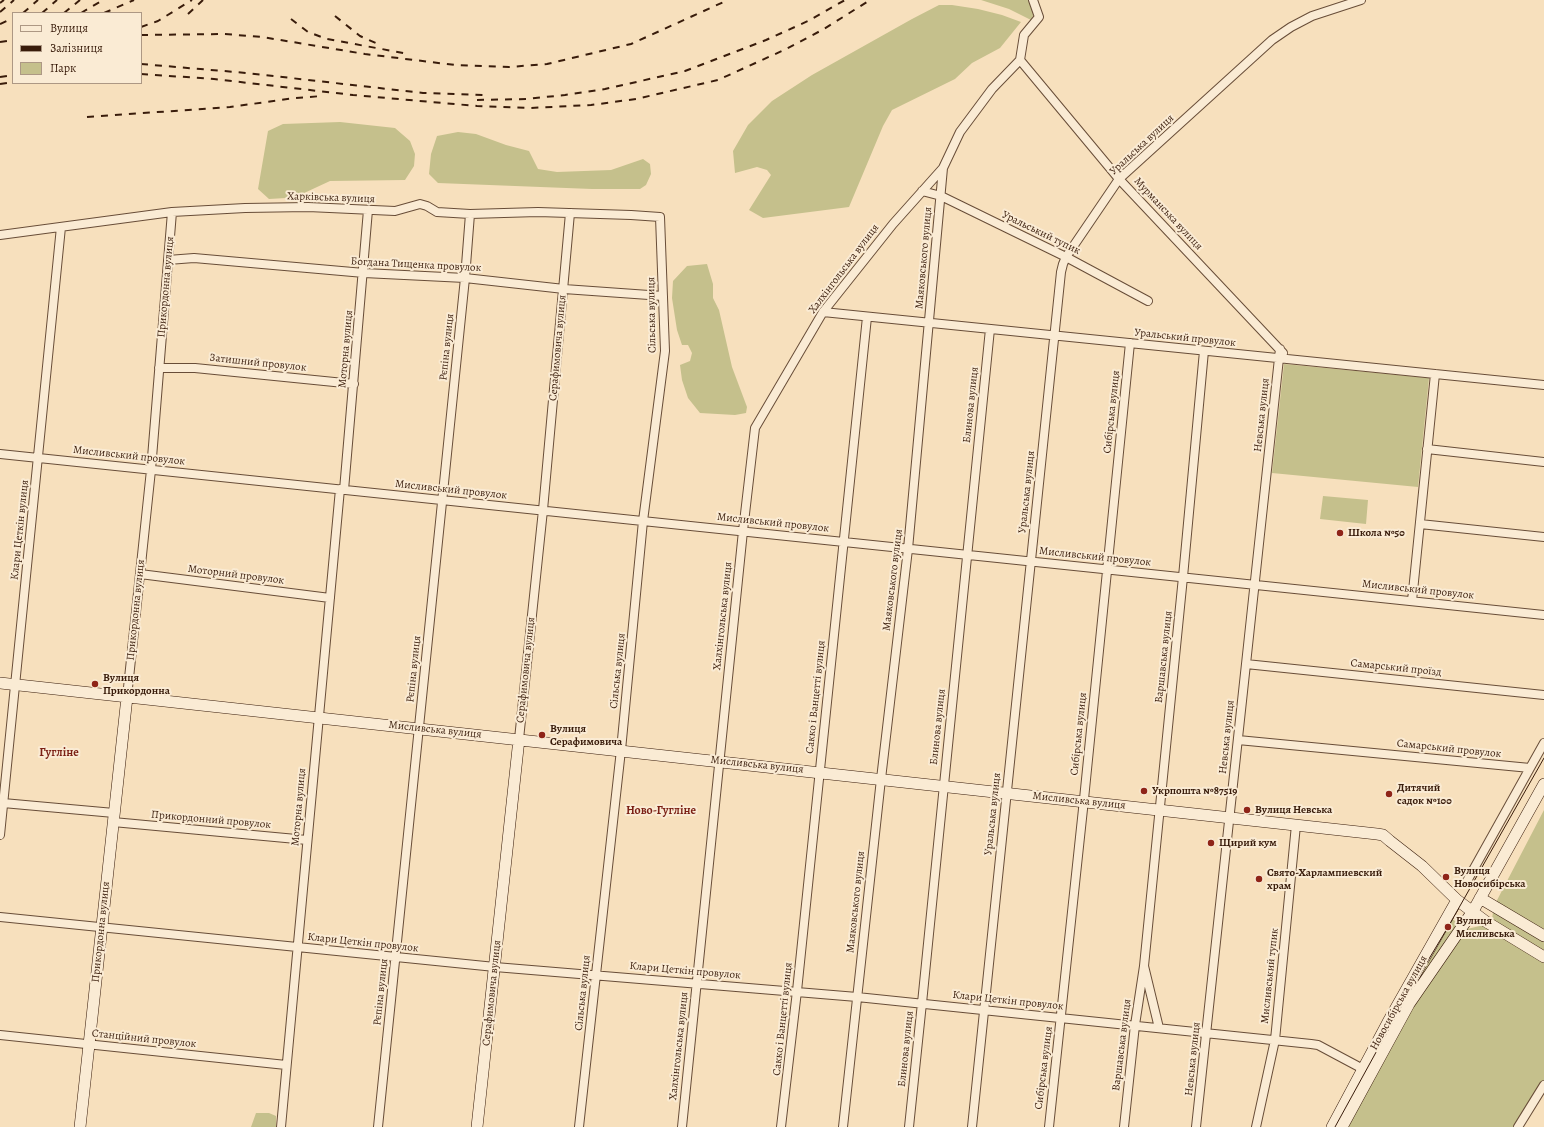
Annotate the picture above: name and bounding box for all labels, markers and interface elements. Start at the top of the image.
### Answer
legend [12,12,142,84]
text: Вулиця [50,20,88,36]
text: Залізниця [50,40,103,56]
text: Парк [50,60,76,76]
street label: Уральська вулиця [1107,112,1177,178]
street label: Мурманська вулиця [1131,175,1205,253]
street label: Харківська вулиця [287,190,375,206]
street label: Маяковського вулиця [913,206,935,310]
street label: Уральський тупик [1000,208,1082,258]
street label: Халхінгольська вулиця [806,222,882,316]
street label: Прикордонна вулиця [155,236,177,338]
street label: Богдана Тищенка провулок [350,255,482,275]
street label: Сільська вулиця [645,277,659,353]
street label: Серафимовича вулиця [547,294,569,402]
street label: Моторна вулиця [336,310,356,388]
street label: Рєпіна вулиця [437,313,457,381]
street label: Уральський провулок [1134,326,1236,350]
street label: Затишний провулок [209,351,307,375]
street label: Блинова вулиця [960,366,982,444]
street label: Сибірська вулиця [1101,370,1123,454]
street label: Невська вулиця [1252,377,1272,453]
street label: Мисливський провулок [72,444,186,468]
street label: Уральська вулиця [1016,450,1038,534]
street label: Мисливський провулок [394,478,508,502]
street label: Клари Цеткін вулиця [8,479,32,581]
street label: Мисливський провулок [716,511,830,535]
place label: Школа №50 [1348,526,1405,540]
street label: Маяковського вулиця [880,528,906,632]
marker: Школа №50 [1335,528,1345,538]
street label: Мисливський провулок [1038,545,1152,569]
street label: Прикордонна вулиця [124,559,148,661]
street label: Халхінгольська вулиця [711,561,735,671]
street label: Моторний провулок [187,563,285,587]
street label: Мисливський провулок [1361,578,1475,602]
street label: Варшавська вулиця [1153,610,1175,704]
street label: Серафимовича вулиця [514,616,538,724]
street label: Сільська вулиця [607,633,629,709]
street label: Рєпіна вулиця [404,635,424,703]
street label: Сакко і Ванцетті вулиця [803,640,829,754]
street label: Самарський проїзд [1350,657,1442,679]
place label: Вулиця Прикордонна [103,671,170,697]
marker: Вулиця Прикордонна [90,679,100,689]
street label: Блинова вулиця [927,688,949,766]
street label: Сибірська вулиця [1068,692,1090,776]
street label: Невська вулиця [1217,699,1237,775]
street label: Мисливська вулиця [388,719,482,741]
place label: Вулиця Серафимовича [550,722,622,748]
marker: Вулиця Серафимовича [537,730,547,740]
street label: Самарський провулок [1396,737,1502,761]
district label: Гугліне [39,746,79,760]
street label: Мисливська вулиця [710,754,804,776]
street label: Моторна вулиця [289,768,309,846]
street label: Уральська вулиця [982,772,1004,856]
place label: Дитячий садок №100 [1397,781,1452,807]
place label: Укрпошта №87519 [1152,784,1237,798]
marker: Укрпошта №87519 [1139,786,1149,796]
marker: Дитячий садок №100 [1384,789,1394,799]
street label: Мисливська вулиця [1032,790,1126,812]
place label: Вулиця Невська [1255,803,1332,817]
district label: Ново-Гугліне [626,804,696,818]
marker: Вулиця Невська [1242,805,1252,815]
street label: Прикордонний провулок [151,808,271,832]
place label: Щирий кум [1219,836,1277,850]
marker: Щирий кум [1206,838,1216,848]
street label: Маяковського вулиця [844,850,868,954]
place label: Вулиця Новосибірська [1454,864,1525,890]
place label: Свято-Харлампиевский храм [1267,866,1382,892]
marker: Вулиця Новосибірська [1441,872,1451,882]
marker: Свято-Харлампиевский храм [1254,874,1264,884]
street label: Прикордонна вулиця [89,881,113,983]
place label: Вулиця Мисливська [1456,914,1515,940]
marker: Вулиця Мисливська [1443,922,1453,932]
street label: Мисливський тупик [1258,927,1282,1025]
street label: Клари Цеткін провулок [307,931,419,955]
street label: Серафимовича вулиця [480,939,504,1047]
street label: Новосибірська вулиця [1367,953,1431,1053]
street label: Сільська вулиця [572,955,594,1031]
street label: Рєпіна вулиця [371,958,391,1026]
street label: Клари Цеткін провулок [629,960,741,982]
street label: Сакко і Ванцетті вулиця [770,962,796,1076]
street label: Клари Цеткін провулок [952,989,1064,1013]
street label: Халхінгольська вулиця [667,991,691,1101]
street label: Варшавська вулиця [1110,998,1134,1092]
street label: Блинова вулиця [895,1010,917,1088]
street label: Невська вулиця [1183,1021,1203,1097]
street label: Сибірська вулиця [1032,1026,1056,1110]
street label: Станційний провулок [91,1027,197,1051]

